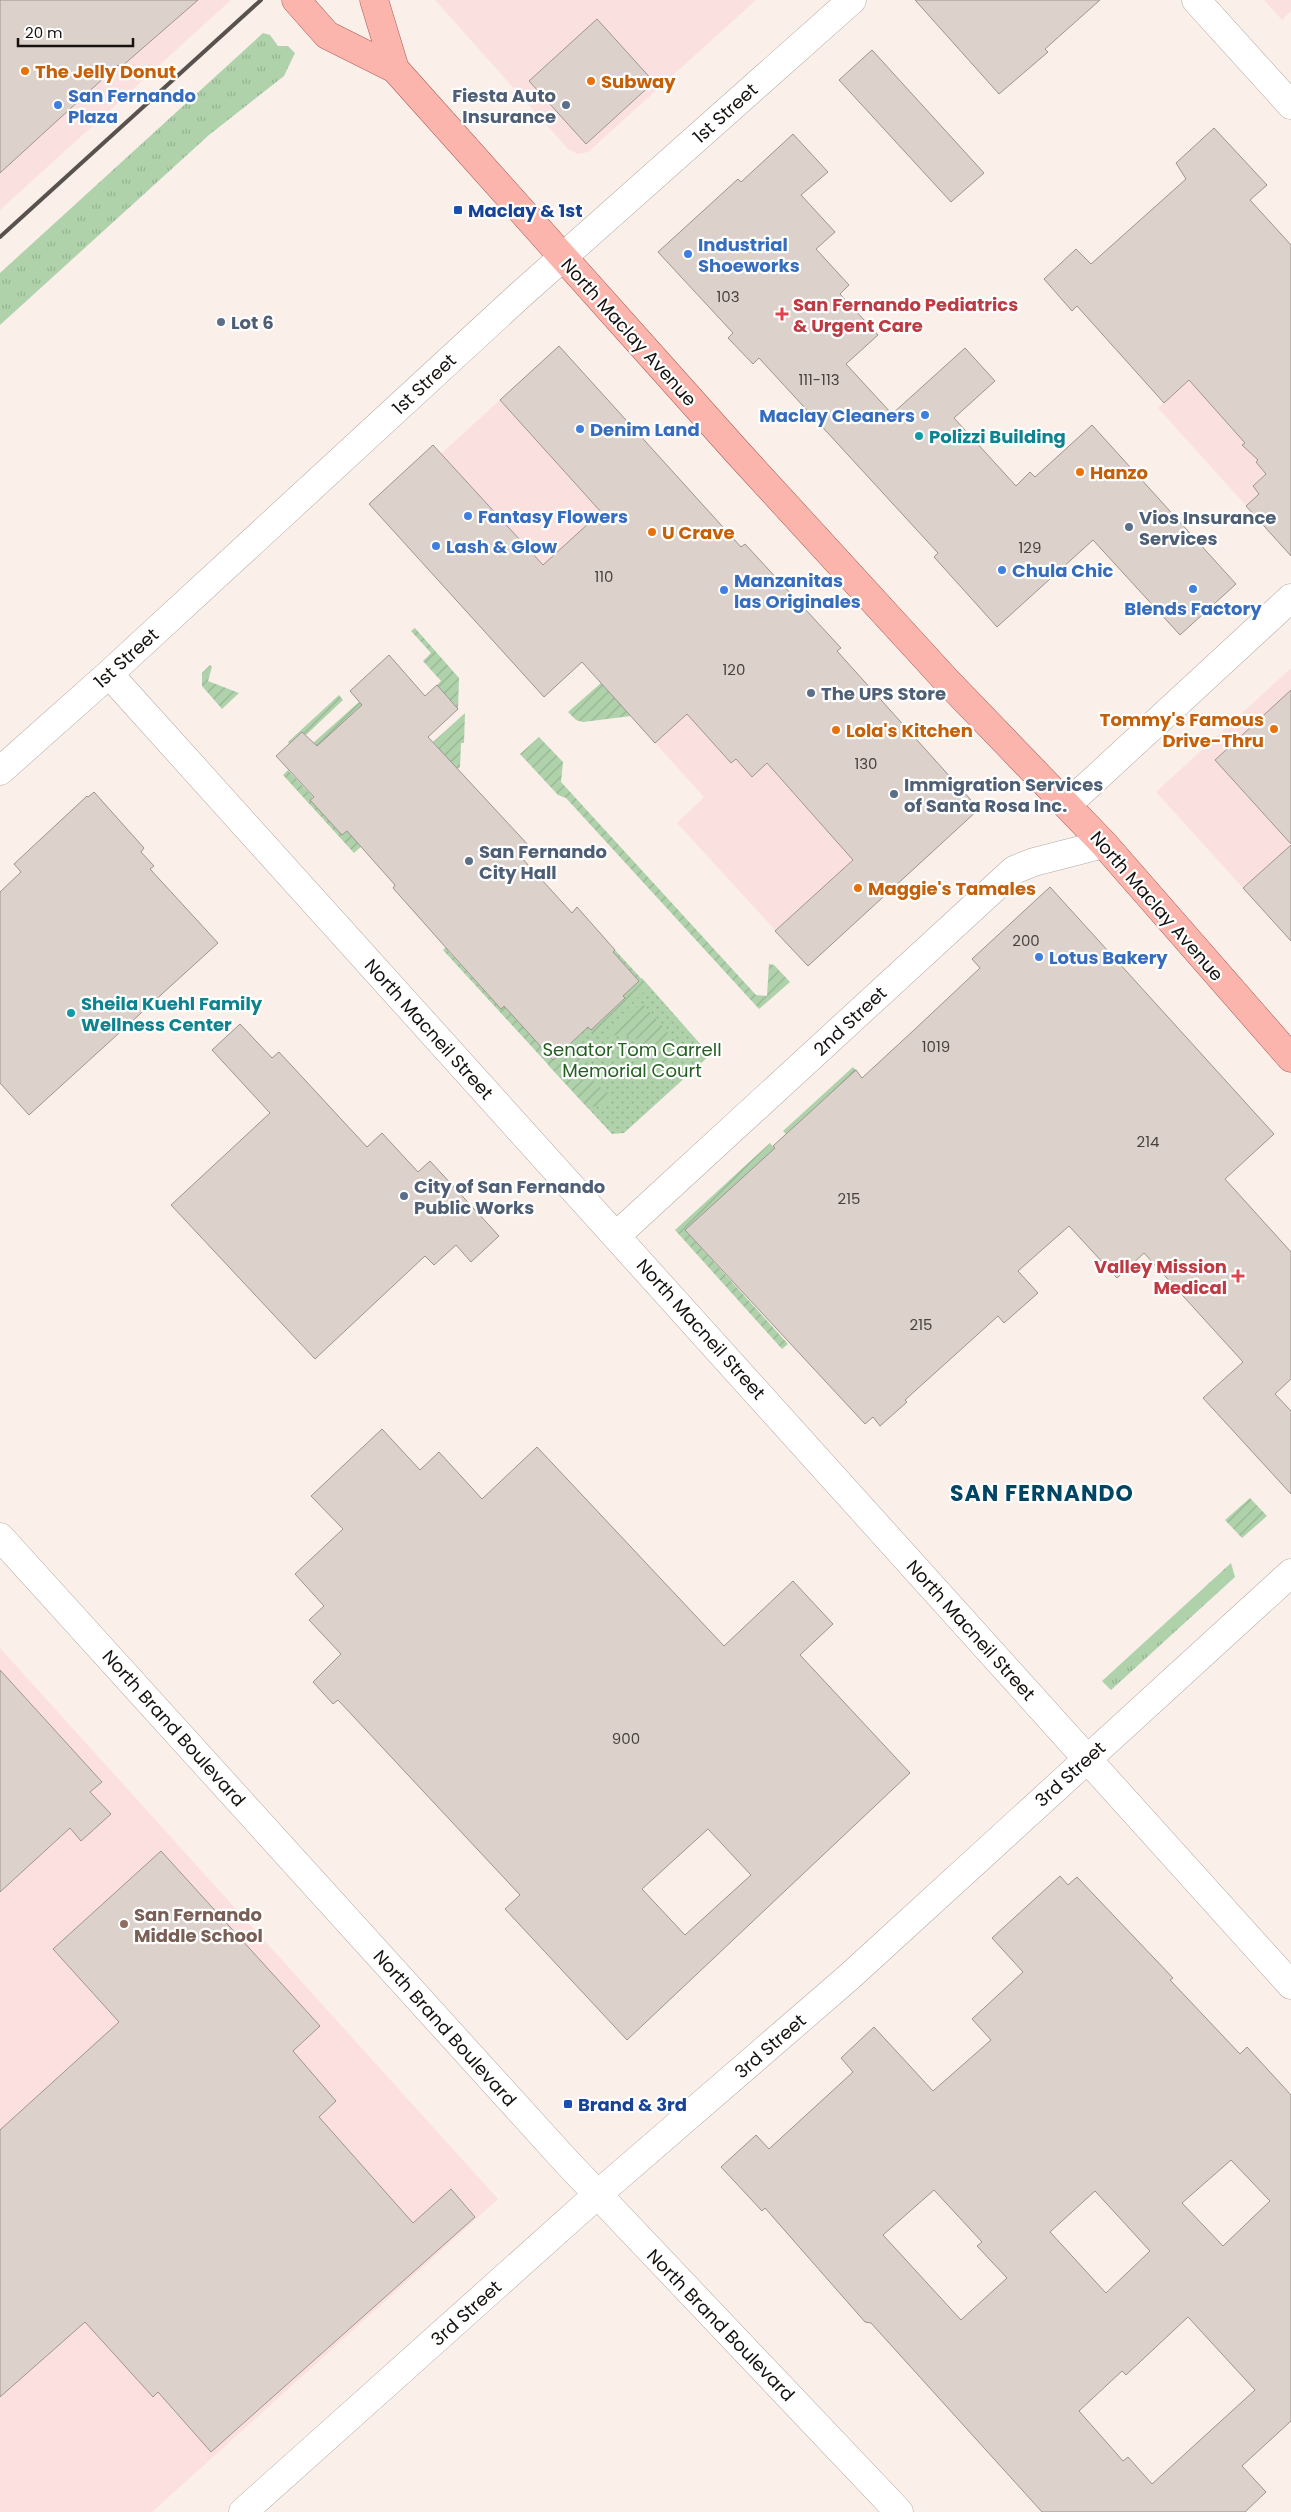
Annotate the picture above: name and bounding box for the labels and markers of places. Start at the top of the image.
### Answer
place label: The Jelly Donut [35,59,176,84]
marker: The Jelly Donut [19,65,31,77]
place label: Subway [601,69,676,94]
marker: Subway [585,75,597,87]
place label: San Fernando Plaza [68,83,196,129]
place label: Fiesta Auto Insurance [452,83,556,129]
marker: San Fernando Plaza [52,99,64,111]
marker: Fiesta Auto Insurance [560,99,572,111]
place label: Maclay & 1st [468,198,583,223]
marker: Maclay & 1st [452,204,464,216]
place label: Industrial Shoeworks [698,232,800,278]
marker: Industrial Shoeworks [682,248,694,260]
place label: San Fernando Pediatrics & Urgent Care [793,292,1018,338]
marker: San Fernando Pediatrics & Urgent Care [775,307,789,321]
place label: Lot 6 [231,310,274,335]
marker: Lot 6 [215,316,227,328]
place label: Maclay Cleaners [759,403,915,428]
marker: Maclay Cleaners [919,409,931,421]
place label: Denim Land [590,417,700,442]
marker: Denim Land [574,423,586,435]
place label: Polizzi Building [929,424,1066,449]
marker: Polizzi Building [913,430,925,442]
place label: Hanzo [1090,460,1148,485]
marker: Hanzo [1074,466,1086,478]
place label: Fantasy Flowers [478,504,628,529]
place label: Vios Insurance Services [1139,505,1276,551]
marker: Fantasy Flowers [462,510,474,522]
place label: U Crave [662,520,735,545]
marker: Vios Insurance Services [1123,521,1135,533]
marker: U Crave [646,526,658,538]
place label: Lash & Glow [446,534,557,559]
marker: Lash & Glow [430,540,442,552]
place label: Chula Chic [1012,558,1113,583]
marker: Chula Chic [996,564,1008,576]
place label: Manzanitas las Originales [734,568,861,614]
marker: Blends Factory [1187,583,1199,595]
marker: Manzanitas las Originales [718,584,730,596]
place label: Blends Factory [1124,596,1262,621]
place label: The UPS Store [821,681,946,706]
marker: The UPS Store [805,687,817,699]
place label: Tommy's Famous Drive-Thru [1100,707,1264,753]
place label: Lola's Kitchen [846,718,973,743]
marker: Tommy's Famous Drive-Thru [1268,723,1280,735]
marker: Lola's Kitchen [830,724,842,736]
place label: Immigration Services of Santa Rosa Inc. [904,772,1103,818]
marker: Immigration Services of Santa Rosa Inc. [888,788,900,800]
place label: San Fernando City Hall [479,839,607,885]
marker: San Fernando City Hall [463,855,475,867]
place label: Maggie's Tamales [868,876,1036,901]
marker: Maggie's Tamales [852,882,864,894]
place label: Lotus Bakery [1049,945,1168,970]
marker: Lotus Bakery [1033,951,1045,963]
place label: Sheila Kuehl Family Wellness Center [81,991,263,1037]
marker: Sheila Kuehl Family Wellness Center [65,1007,77,1019]
place label: City of San Fernando Public Works [414,1174,605,1220]
marker: City of San Fernando Public Works [398,1190,410,1202]
place label: Valley Mission Medical [1094,1254,1227,1300]
marker: Valley Mission Medical [1231,1269,1245,1283]
place label: San Fernando Middle School [134,1902,263,1948]
marker: San Fernando Middle School [118,1918,130,1930]
place label: Brand & 3rd [578,2092,687,2117]
marker: Brand & 3rd [562,2098,574,2110]

